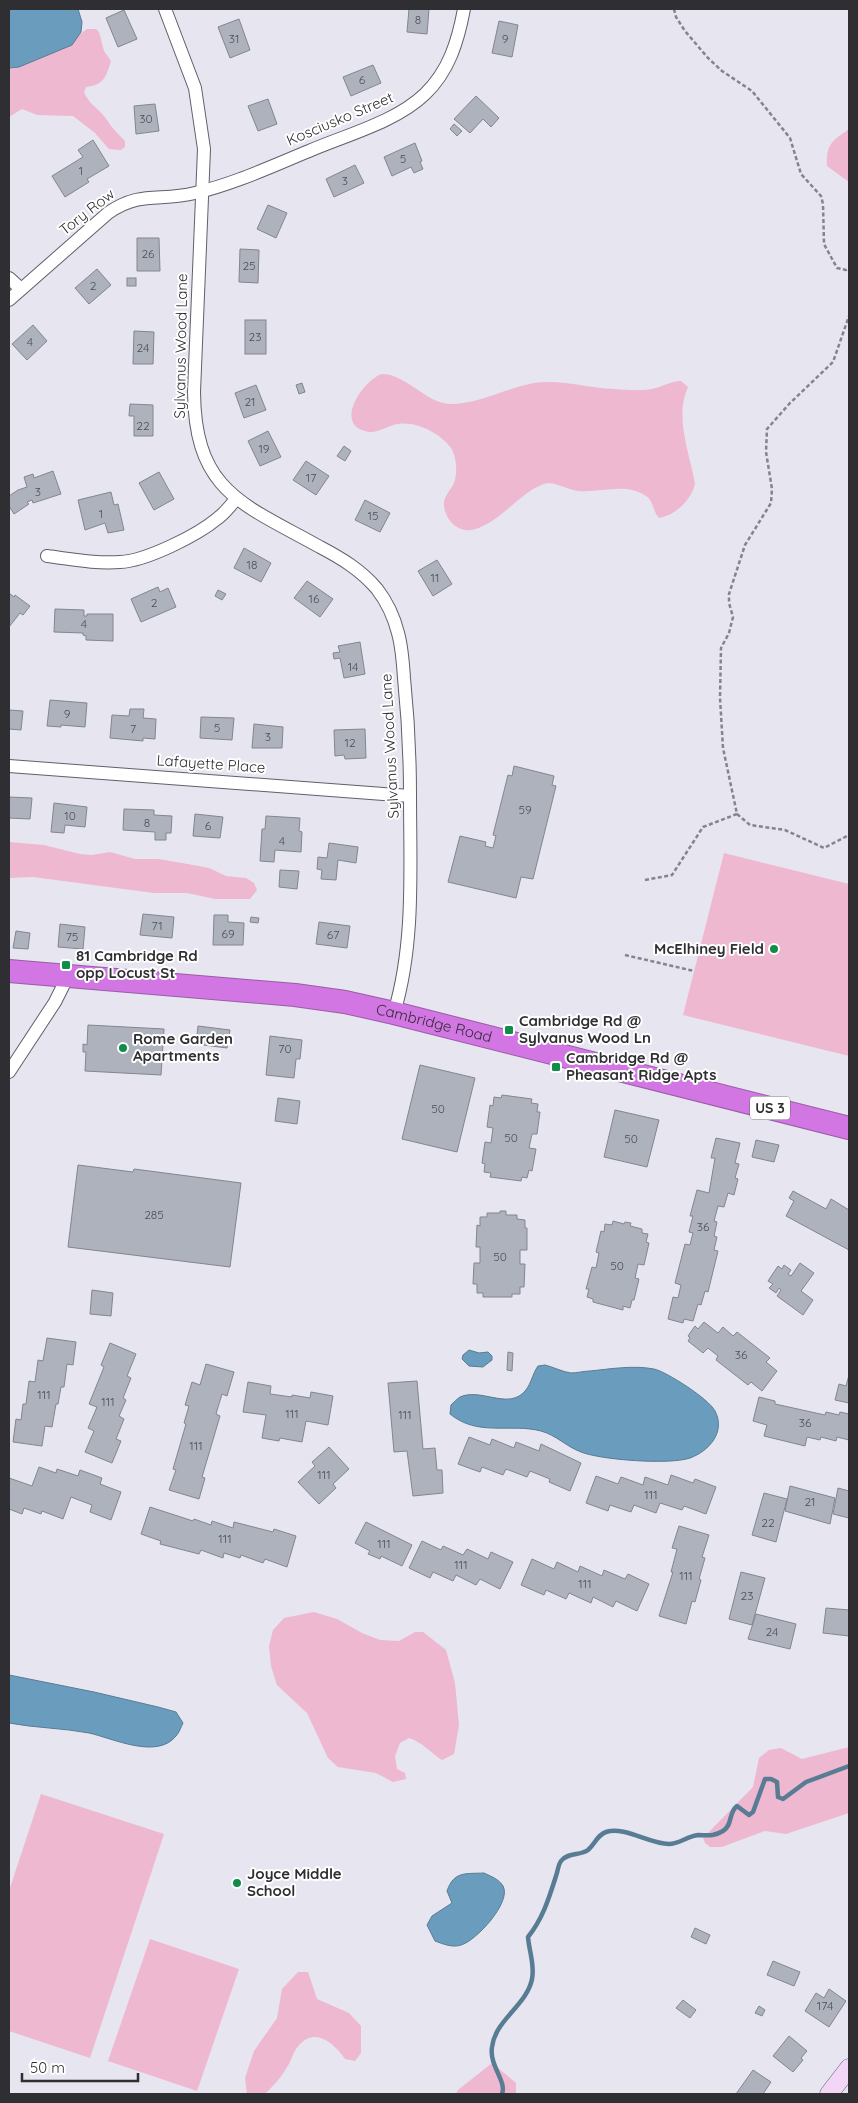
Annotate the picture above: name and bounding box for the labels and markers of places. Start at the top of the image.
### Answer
place label: McElhiney Field [654,939,764,958]
marker: McElhiney Field [768,943,780,955]
place label: 81 Cambridge Rd opp Locust St [76,946,198,982]
marker: 81 Cambridge Rd opp Locust St [60,959,72,971]
place label: Cambridge Rd @ Sylvanus Wood Ln [519,1011,651,1047]
marker: Cambridge Rd @ Sylvanus Wood Ln [503,1024,515,1036]
place label: Rome Garden Apartments [133,1029,233,1065]
marker: Rome Garden Apartments [117,1042,129,1054]
place label: Cambridge Rd @ Pheasant Ridge Apts [566,1048,716,1084]
marker: Cambridge Rd @ Pheasant Ridge Apts [550,1061,562,1073]
place label: Joyce Middle School [247,1864,342,1900]
marker: Joyce Middle School [231,1877,243,1889]

